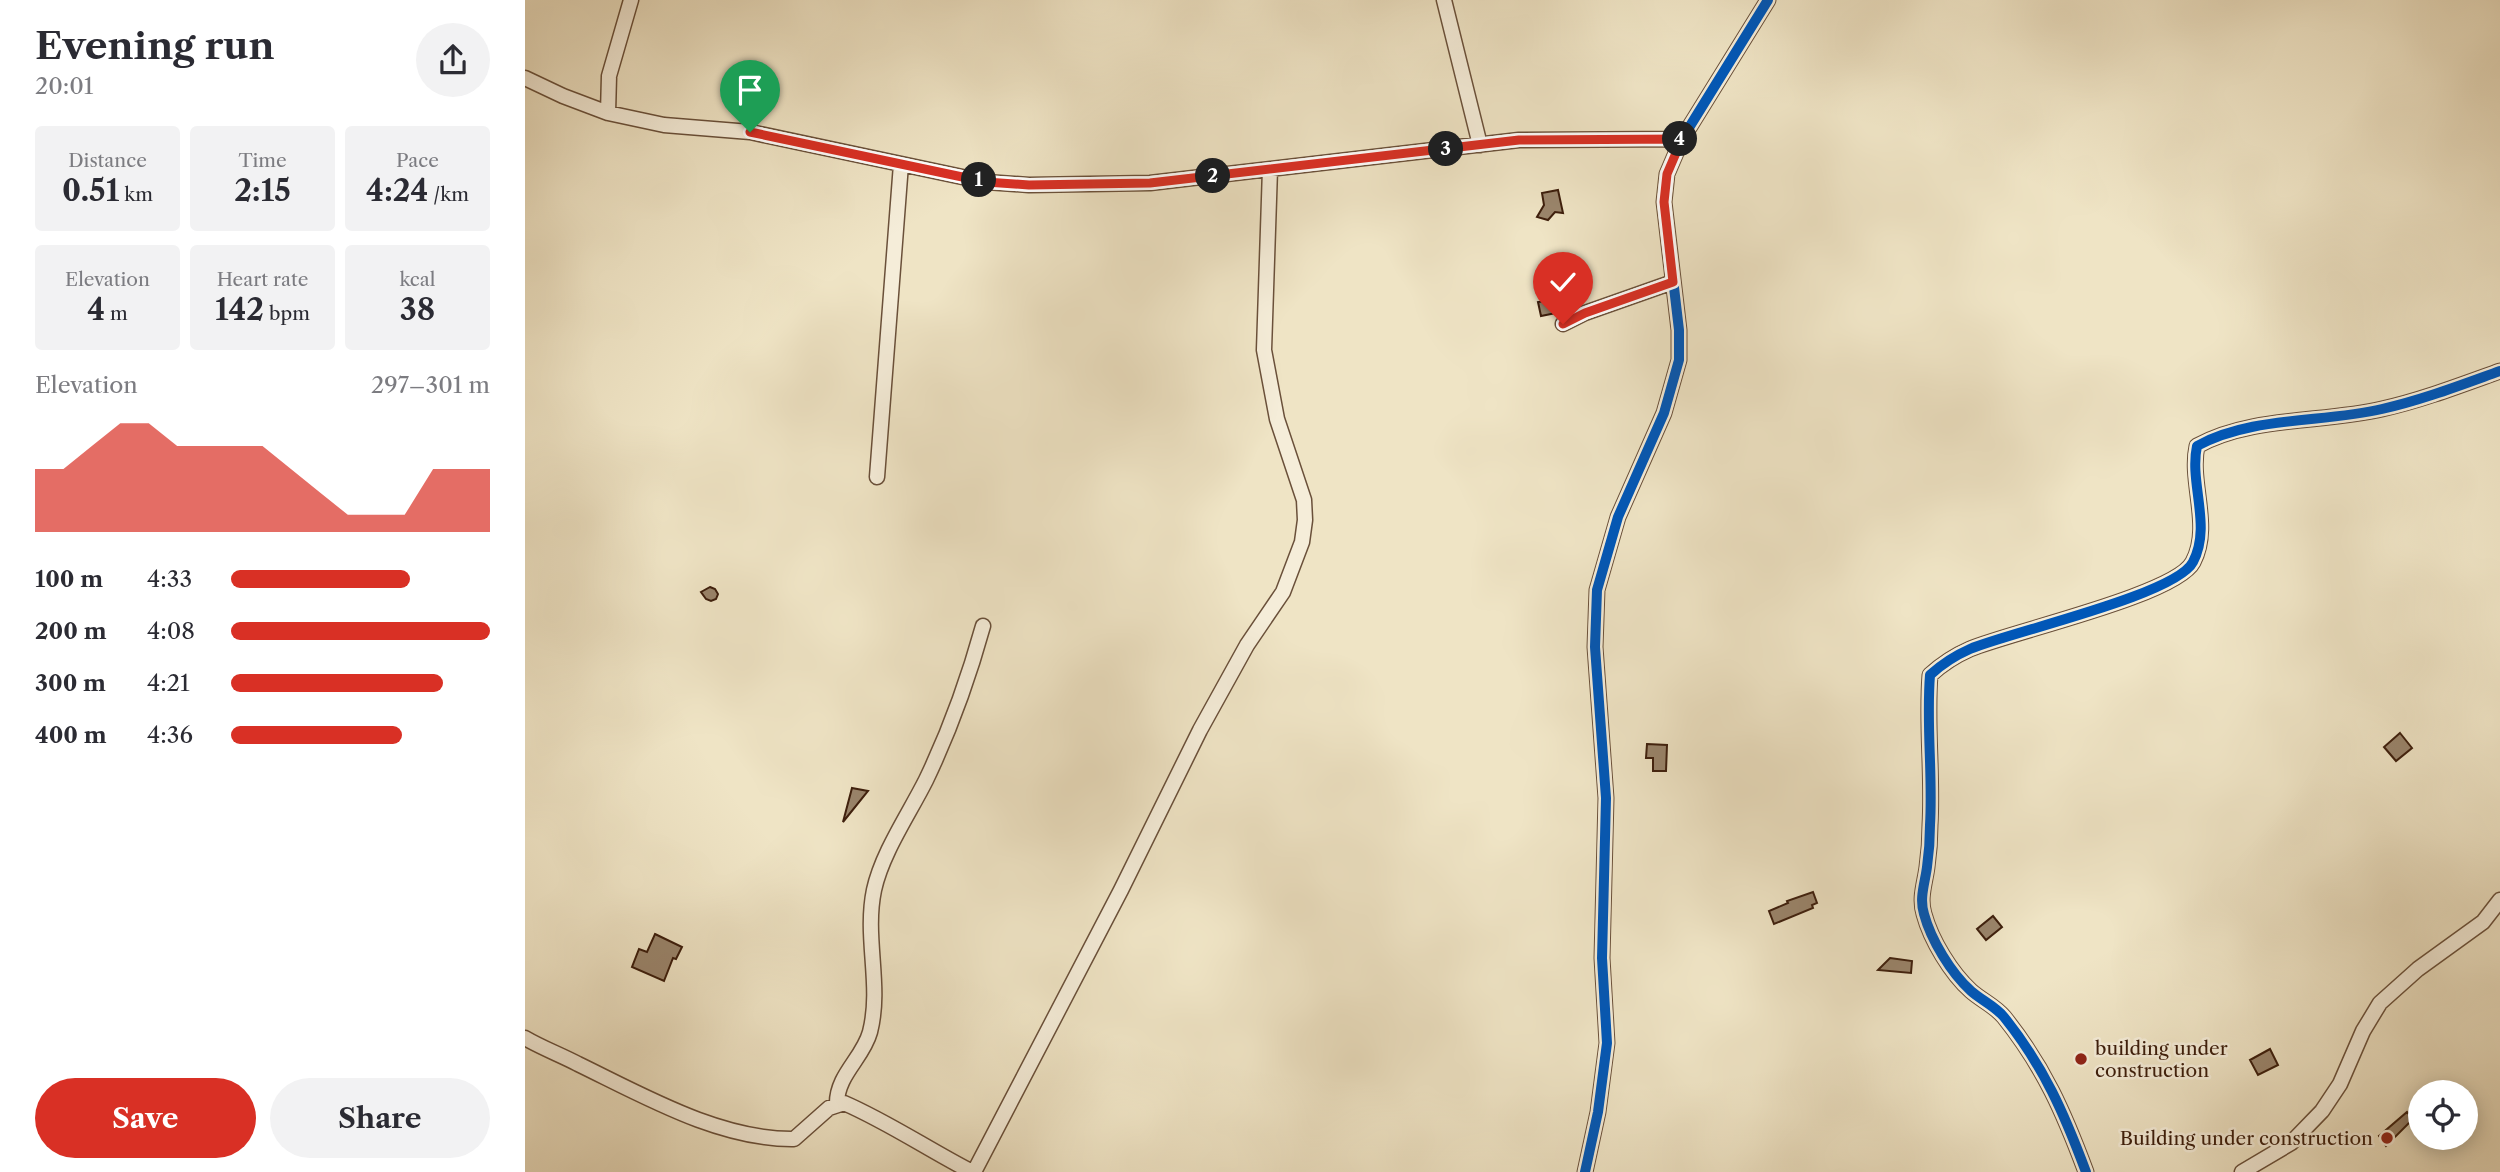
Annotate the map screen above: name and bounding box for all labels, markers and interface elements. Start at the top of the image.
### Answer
text: Evening run [35,22,275,69]
button: share [416,23,490,97]
pin [720,60,780,132]
icon: arrive [731,71,769,109]
text: 20:01 [35,72,94,100]
pin: 4 [1663,122,1697,156]
text: 4 [1674,127,1685,150]
pin: 3 [1429,132,1464,166]
text: 3 [1440,137,1451,160]
text: Distance [68,149,147,172]
text: Time [238,149,287,172]
text: Pace [396,149,439,172]
pin: 2 [1195,158,1231,194]
pin: 1 [961,162,997,198]
text: 2 [1207,164,1218,187]
text: 1 [974,168,983,191]
text: 0.51 [62,172,119,209]
text: 2:15 [234,172,291,209]
text: 4:24 [366,172,428,209]
text: km [119,183,153,206]
text: /km [428,183,469,206]
pin [1533,252,1593,324]
icon: check [1544,263,1582,301]
text: Elevation [65,268,150,291]
text: Heart rate [217,268,308,291]
text: kcal [400,268,435,291]
text: 4 [87,291,105,328]
text: 142 [215,291,264,328]
text: 38 [400,291,435,328]
text: m [105,302,128,325]
text: bpm [264,302,310,325]
text: Elevation [35,371,138,399]
text: 297–301 m [371,371,490,399]
text: 100 m [35,565,103,593]
text: 4:33 [147,565,192,593]
text: 200 m [35,617,107,645]
text: 4:08 [147,617,195,645]
text: 300 m [35,669,106,697]
text: 4:21 [147,669,190,697]
text: 400 m [35,721,107,749]
text: 4:36 [147,721,193,749]
place label: building under construction [2095,1037,2228,1082]
marker: building under construction [2073,1051,2089,1067]
button: Save [35,1078,256,1158]
button: Share [270,1078,490,1158]
map controls [2408,1080,2478,1150]
button: locate [2408,1080,2478,1150]
place label: Building under construction [2120,1127,2373,1150]
marker: Building under construction [2379,1130,2395,1146]

